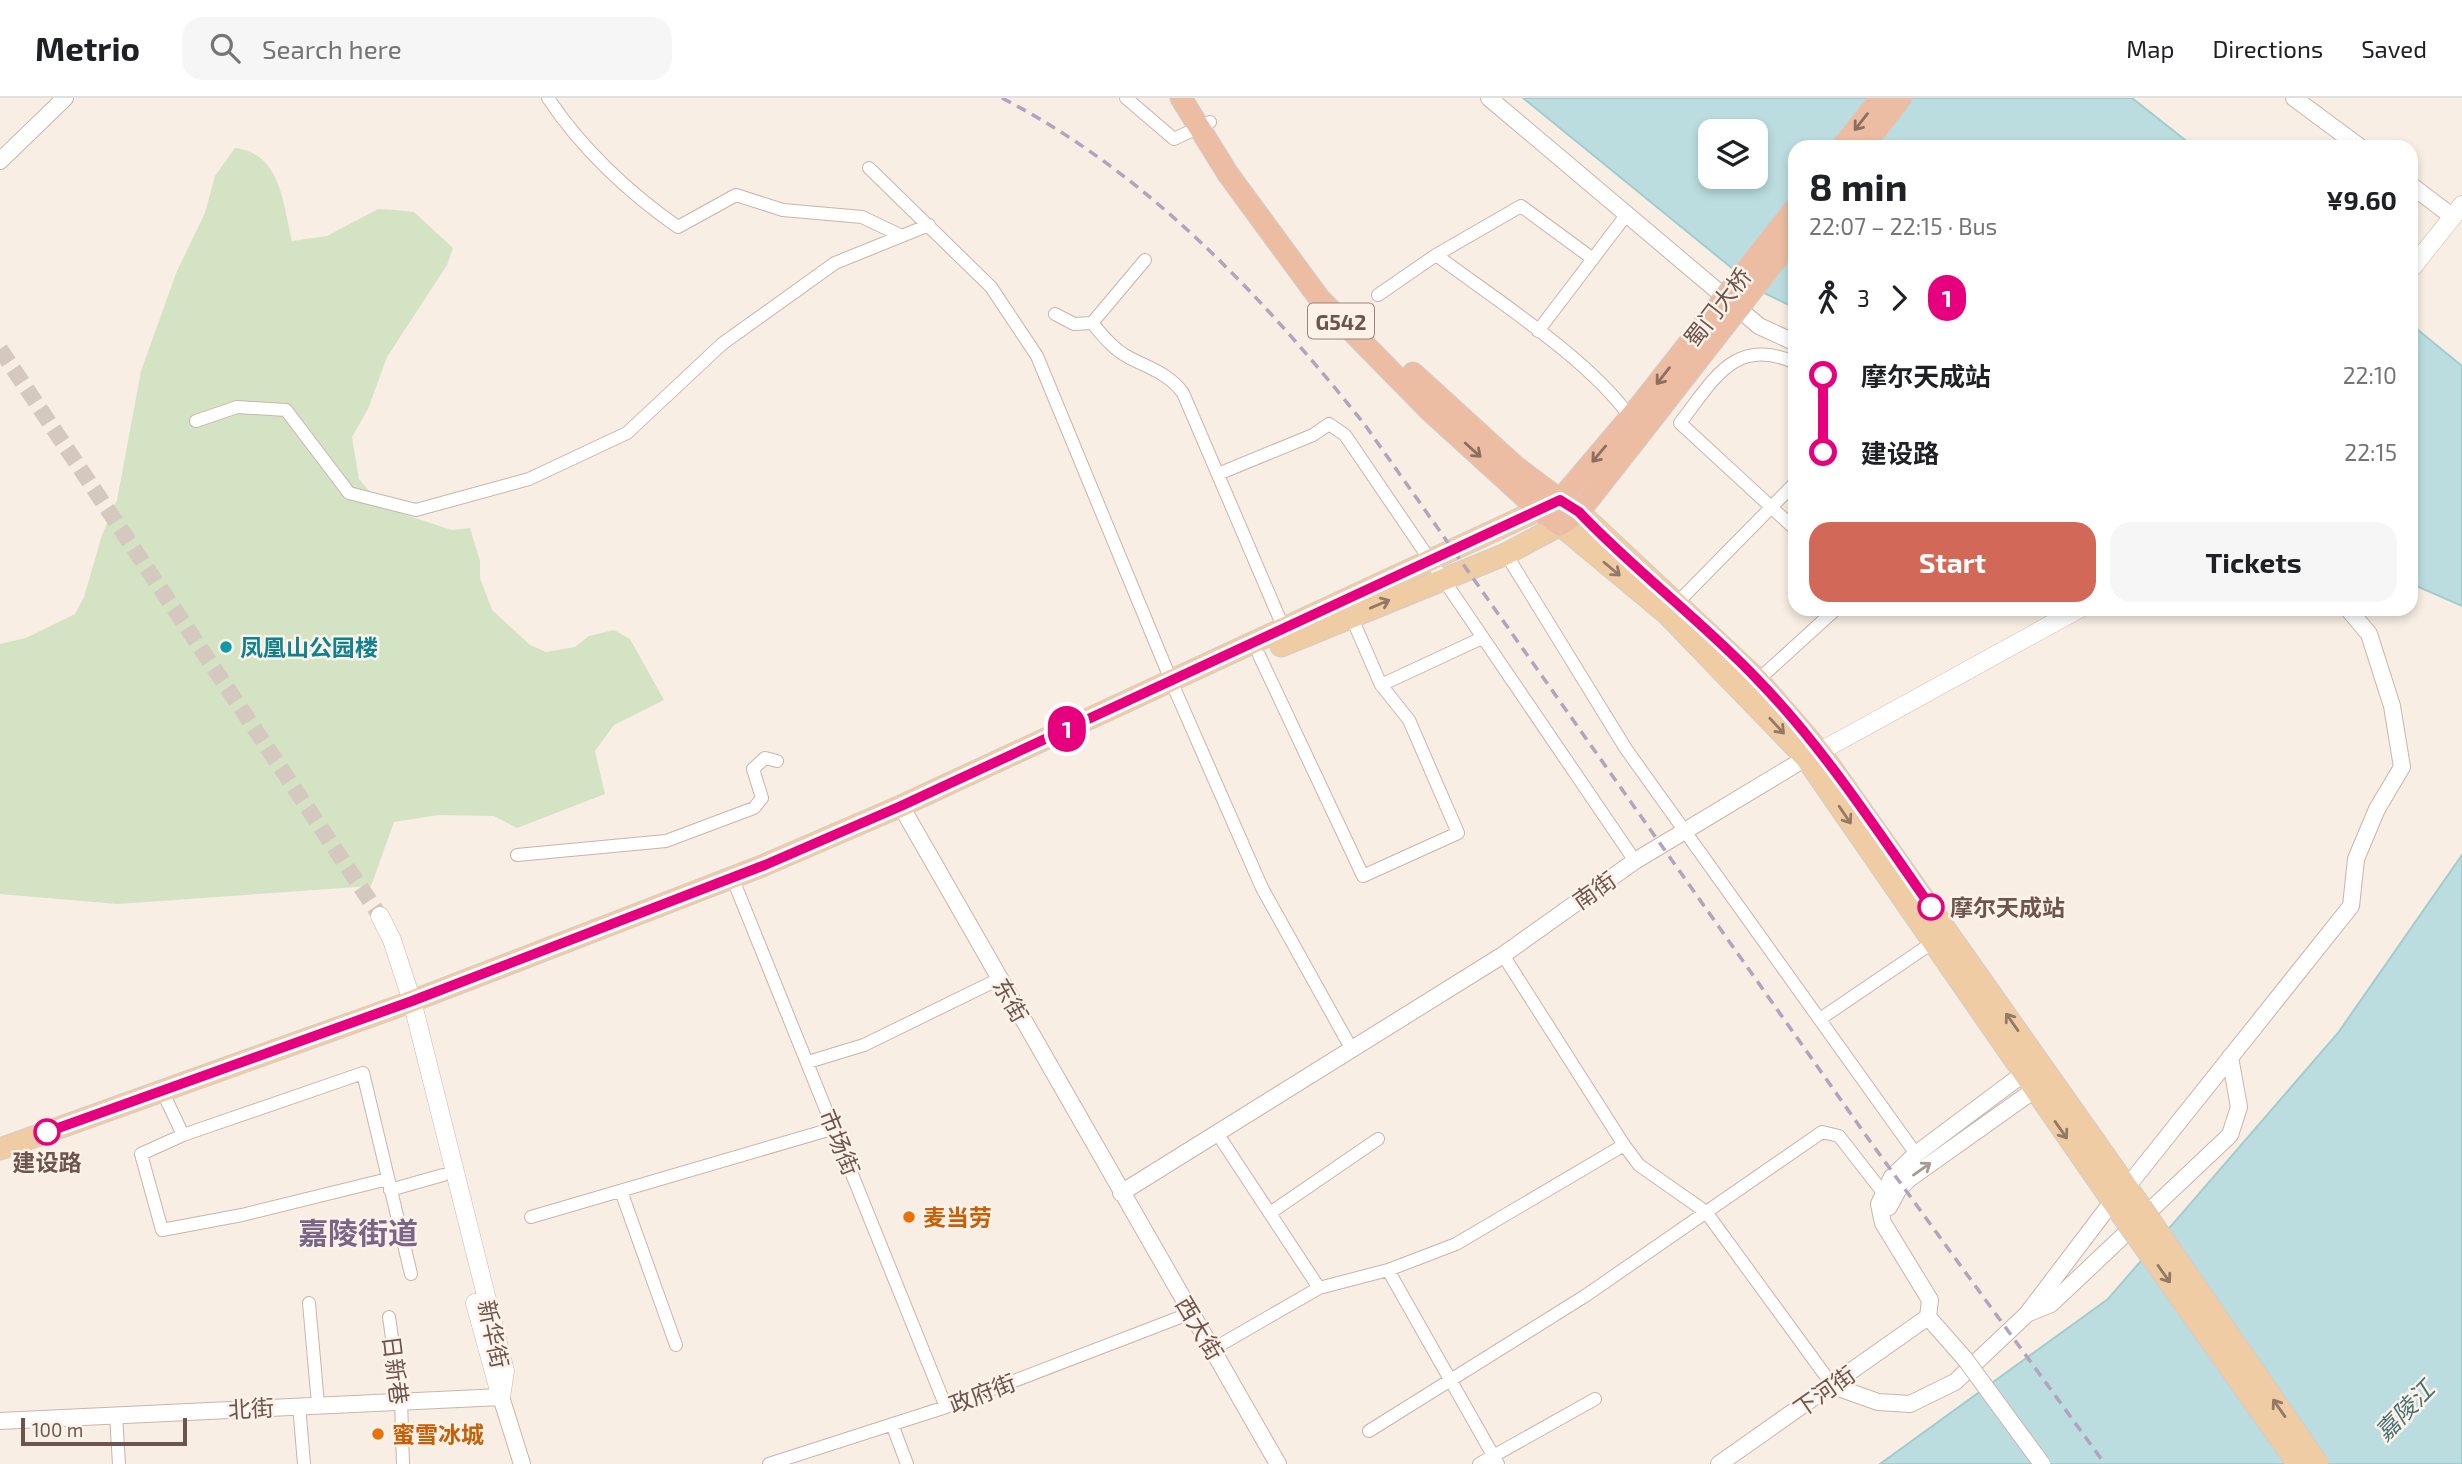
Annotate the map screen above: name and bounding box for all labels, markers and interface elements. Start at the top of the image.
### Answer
search box [182,17,672,80]
text: Metrio [35,28,140,68]
icon: search [206,29,244,67]
text: Search here [262,33,402,64]
text: Map [2126,34,2174,63]
text: Directions [2212,34,2323,63]
text: Saved [2361,34,2427,63]
one-way arrow [1854,113,1869,131]
map controls [1698,119,1768,189]
button: layers [1698,119,1768,189]
text: 8 min [1809,163,1908,209]
text: ¥9.60 [2326,184,2397,215]
text: 22:07 – 22:15 · Bus [1809,212,1997,240]
street label: 蜀门大桥 [1678,262,1756,352]
icon: walk [1809,279,1847,317]
icon: forward [1880,279,1918,317]
text: 1 [1942,283,1952,312]
text: 3 [1857,284,1870,312]
road number: G542 [1308,304,1374,339]
text: 摩尔天成站 [1861,360,1991,391]
text: 22:10 [2343,361,2397,389]
one-way arrow [1655,367,1670,385]
text: 建设路 [1861,437,1939,468]
text: 22:15 [2344,438,2397,466]
one-way arrow [1464,442,1481,459]
one-way arrow [1591,445,1607,463]
button: Start [1809,522,2096,602]
button: Tickets [2110,522,2397,602]
one-way arrow [1603,561,1621,577]
one-way arrow [1369,597,1391,610]
place label: 凤凰山公园楼 [240,633,378,661]
marker: 凤凰山公园楼 [218,639,234,655]
line badge: 1 [1044,706,1090,752]
text: 1 [1062,714,1072,743]
one-way arrow [1768,717,1785,734]
one-way arrow [1838,804,1852,824]
street label: 南街 [1567,865,1621,915]
place label: 摩尔天成站 [1950,893,2065,921]
marker: 摩尔天成站 [1918,894,1944,920]
street label: 东街 [987,973,1035,1027]
one-way arrow [2005,1013,2019,1032]
street label: 市场街 [814,1105,866,1179]
marker: 建设路 [34,1119,60,1145]
one-way arrow [2054,1120,2068,1139]
place label: 建设路 [13,1148,82,1176]
one-way arrow [1912,1162,1931,1176]
place label: 麦当劳 [923,1203,992,1231]
marker: 麦当劳 [901,1209,917,1225]
district label: 嘉陵街道 [298,1214,418,1250]
one-way arrow [2157,1264,2171,1283]
street label: 西大街 [1170,1291,1230,1365]
street label: 新华街 [473,1297,515,1371]
street label: 日新巷 [378,1334,414,1406]
street label: 下河街 [1788,1360,1860,1422]
street label: 政府街 [945,1368,1019,1418]
water label: 嘉陵江 [2369,1372,2442,1446]
street label: 北街 [227,1393,275,1423]
one-way arrow [2272,1399,2286,1418]
scale bar [21,1415,187,1447]
text: 100 m [32,1418,83,1441]
place label: 蜜雪冰城 [392,1420,484,1448]
marker: 蜜雪冰城 [370,1426,386,1442]

